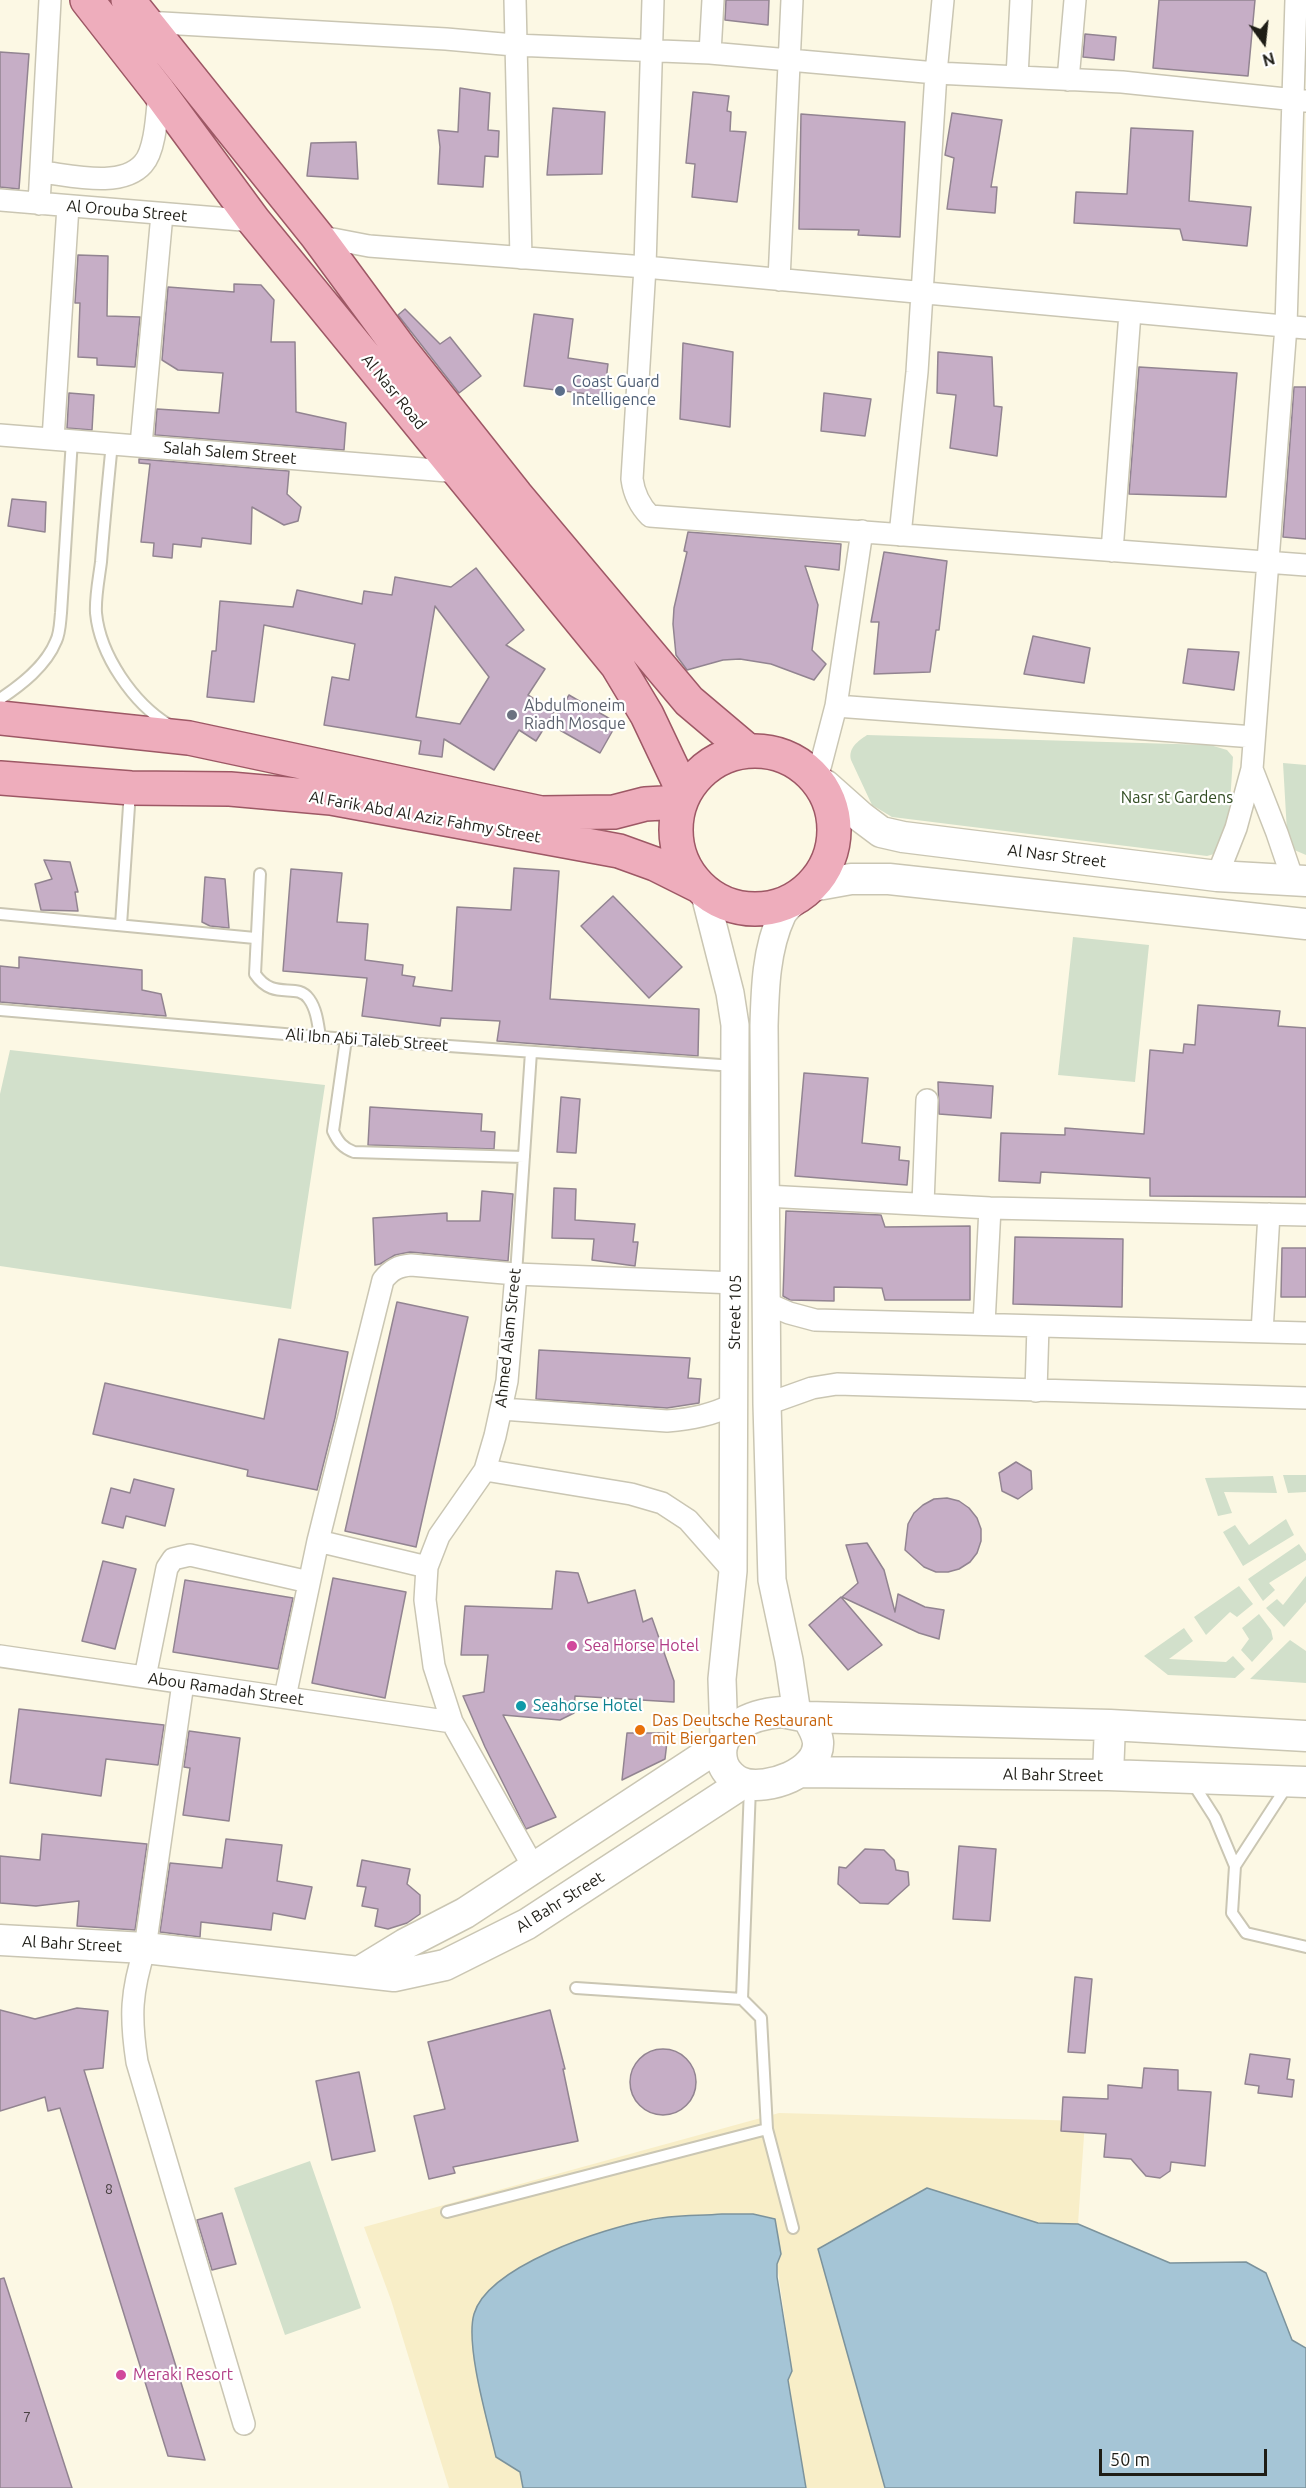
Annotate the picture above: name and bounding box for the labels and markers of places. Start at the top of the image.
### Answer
place label: Coast Guard Intelligence [572,372,660,410]
marker: Coast Guard Intelligence [553,384,567,398]
place label: Abdulmoneim Riadh Mosque [524,696,626,734]
marker: Abdulmoneim Riadh Mosque [505,708,519,722]
place label: Sea Horse Hotel [584,1636,699,1656]
marker: Sea Horse Hotel [565,1639,579,1653]
place label: Seahorse Hotel [533,1696,642,1716]
marker: Seahorse Hotel [514,1699,528,1713]
place label: Das Deutsche Restaurant mit Biergarten [652,1711,833,1749]
marker: Das Deutsche Restaurant mit Biergarten [633,1723,647,1737]
place label: Meraki Resort [133,2365,233,2385]
marker: Meraki Resort [114,2368,128,2382]

